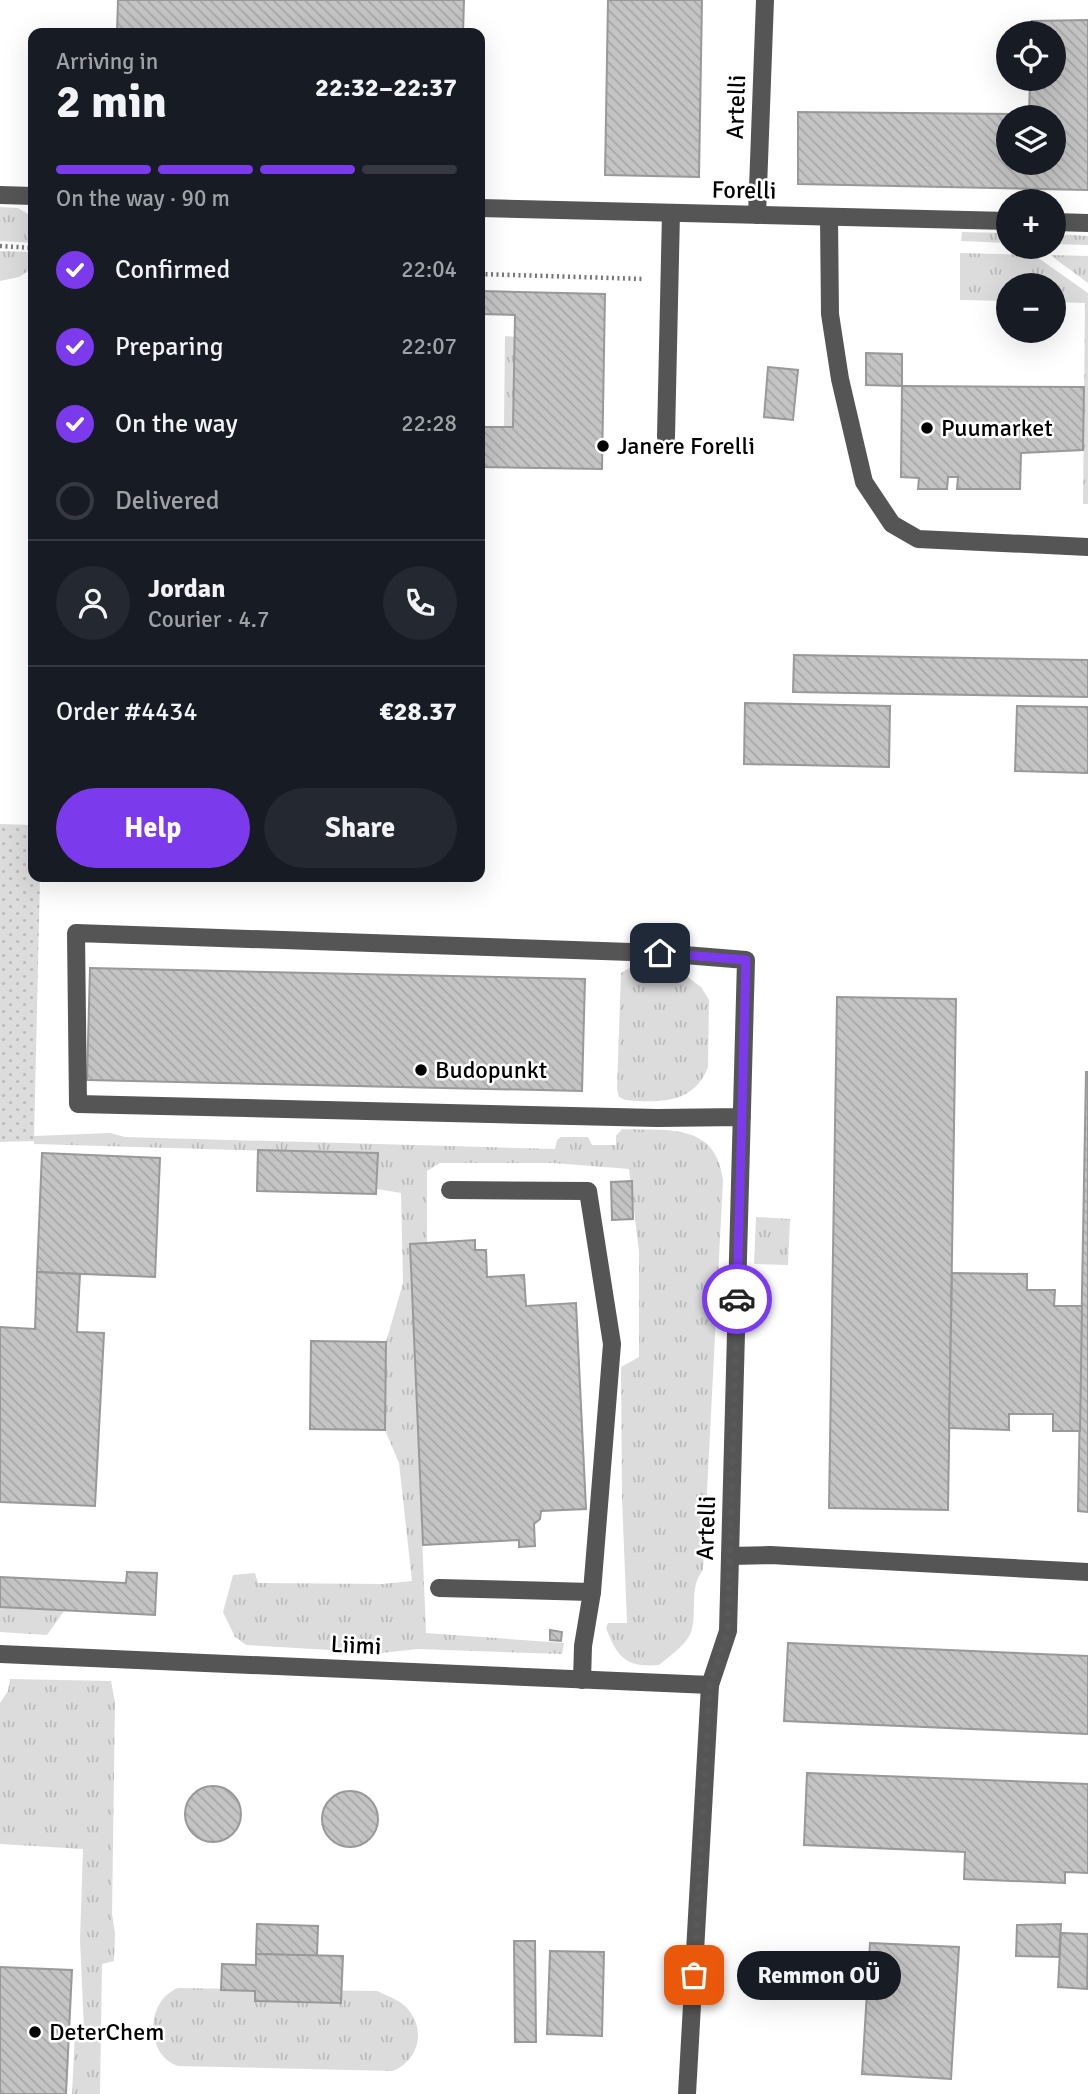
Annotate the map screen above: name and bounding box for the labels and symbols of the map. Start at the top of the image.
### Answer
street label: Artelli [720,74,752,140]
street label: Forelli [711,174,777,206]
place label: Puumarket [941,413,1053,443]
marker: Puumarket [919,420,935,436]
place label: Janere Forelli [617,431,755,461]
marker: Janere Forelli [595,438,611,454]
pin [630,923,690,983]
place label: Budopunkt [435,1055,547,1085]
marker: Budopunkt [413,1062,429,1078]
courier [702,1264,772,1334]
street label: Artelli [690,1495,722,1561]
street label: Liimi [330,1629,382,1661]
pin [664,1945,724,2005]
callout: Remmon OÜ [736,1951,900,2000]
place label: DeterChem [49,2017,164,2047]
marker: DeterChem [27,2024,43,2040]

